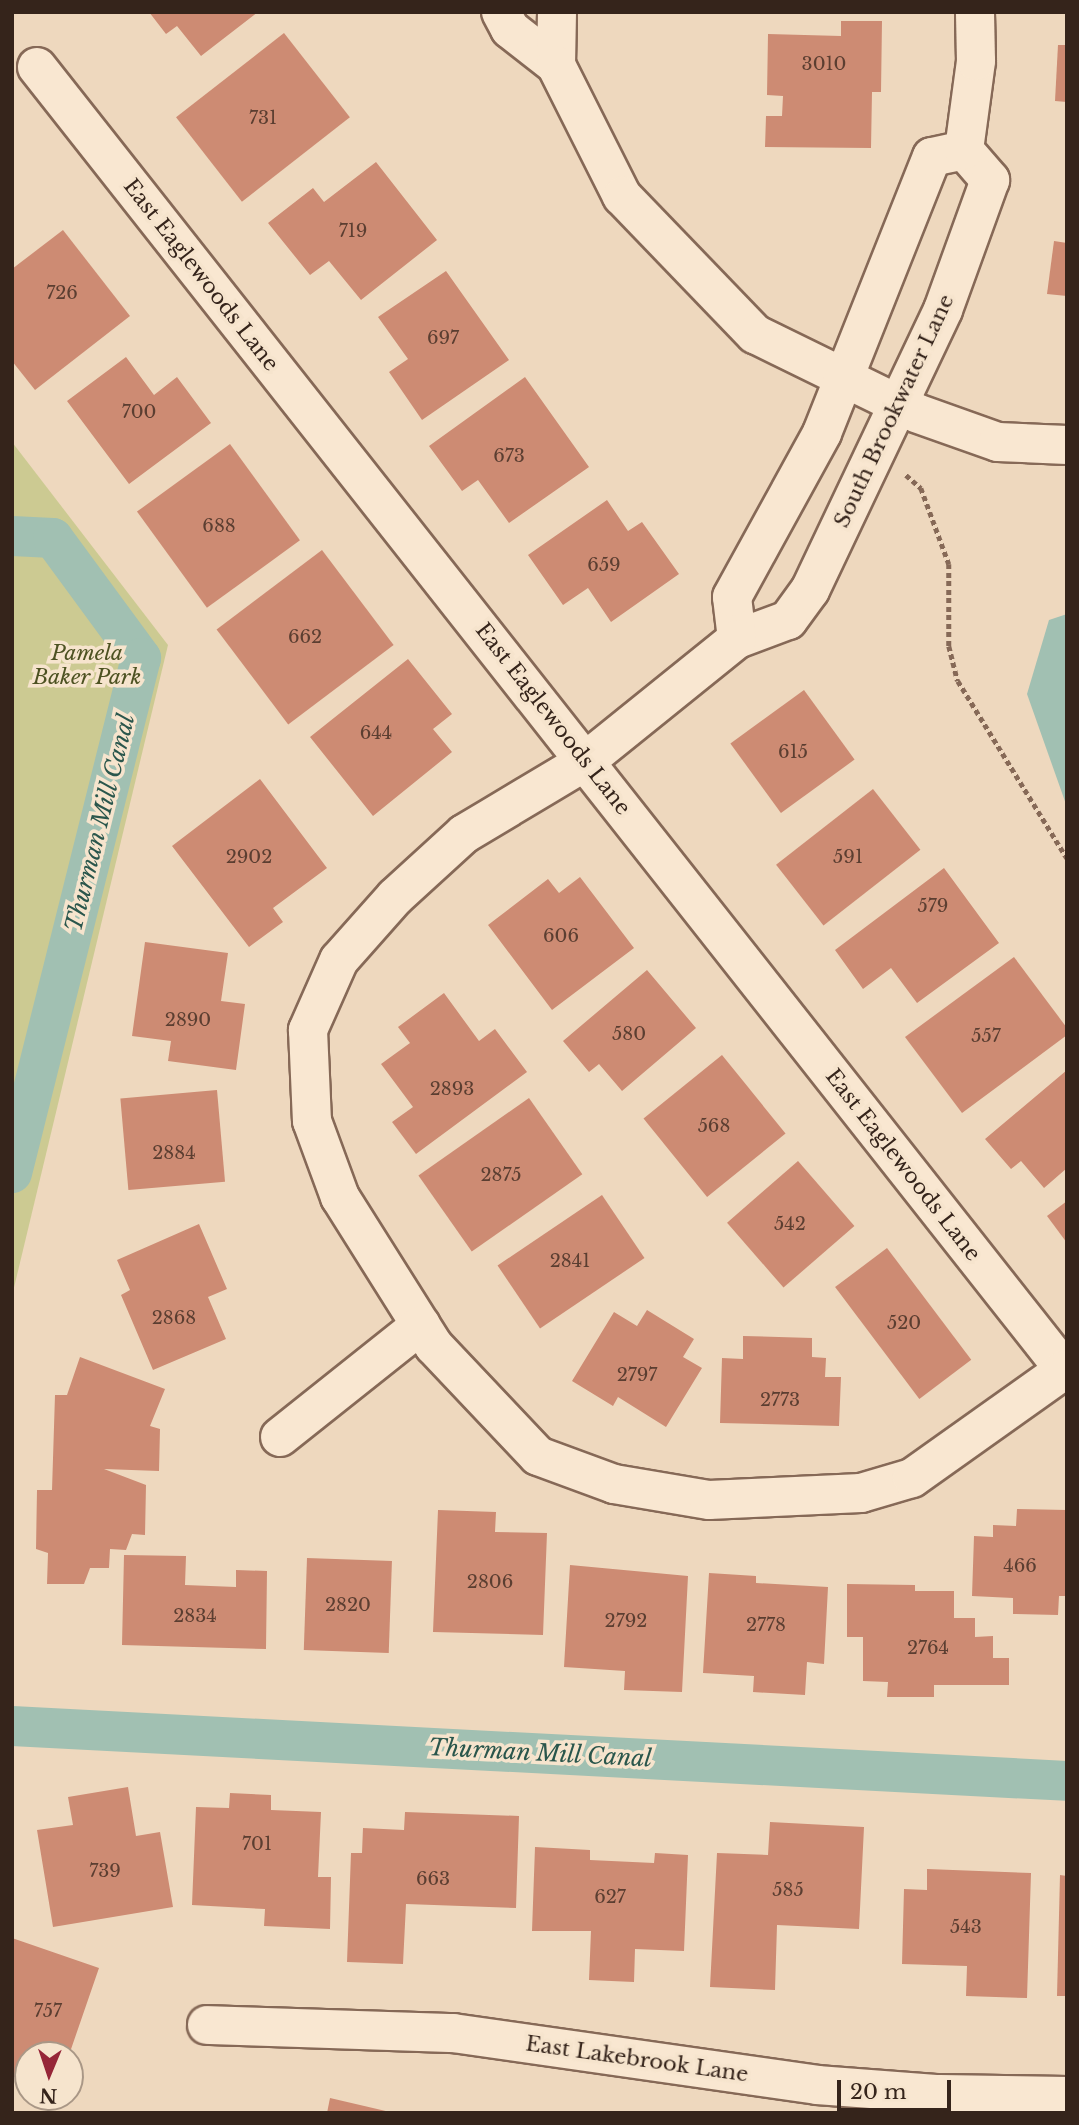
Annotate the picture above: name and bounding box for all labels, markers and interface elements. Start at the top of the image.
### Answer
house number: 3010 [802,53,846,75]
house number: 731 [249,107,277,129]
street label: East Eaglewoods Lane [118,174,284,376]
house number: 719 [339,220,367,242]
house number: 726 [46,282,78,304]
street label: South Brookwater Lane [829,290,959,532]
house number: 697 [427,327,459,349]
house number: 700 [122,401,156,423]
house number: 673 [493,445,525,467]
house number: 688 [202,515,236,537]
house number: 659 [587,554,621,576]
street label: East Eaglewoods Lane [470,618,636,820]
house number: 662 [288,626,322,648]
park label: Pamela Baker Park [33,640,141,690]
water label: Thurman Mill Canal [59,711,141,935]
house number: 644 [360,722,392,744]
house number: 615 [778,741,808,763]
house number: 2902 [226,846,272,868]
house number: 591 [833,846,863,868]
house number: 579 [918,895,948,917]
house number: 606 [543,925,579,947]
house number: 2890 [165,1009,211,1031]
house number: 580 [612,1023,646,1045]
house number: 557 [971,1025,1001,1047]
street label: East Eaglewoods Lane [820,1064,986,1266]
house number: 2893 [430,1078,474,1100]
house number: 568 [698,1115,730,1137]
house number: 2884 [152,1142,196,1164]
house number: 2875 [480,1164,522,1186]
house number: 542 [774,1213,806,1235]
house number: 2841 [550,1250,590,1272]
house number: 2868 [152,1307,196,1329]
house number: 520 [887,1312,921,1334]
house number: 2797 [617,1364,657,1386]
house number: 2773 [760,1389,800,1411]
house number: 466 [1003,1555,1037,1577]
house number: 2806 [467,1571,513,1593]
house number: 2820 [325,1594,371,1616]
house number: 2834 [173,1605,217,1627]
house number: 2792 [605,1610,647,1632]
house number: 2778 [746,1614,786,1636]
house number: 2764 [907,1637,949,1659]
water label: Thurman Mill Canal [427,1733,653,1773]
house number: 701 [242,1833,272,1855]
house number: 739 [89,1860,121,1882]
house number: 663 [416,1868,450,1890]
house number: 585 [772,1879,804,1901]
house number: 627 [594,1886,626,1908]
house number: 543 [950,1916,982,1938]
house number: 757 [34,2000,62,2022]
street label: East Lakebrook Lane [524,2031,750,2087]
north arrow [14,2041,84,2111]
scale bar [841,2066,955,2110]
text: 20 m [850,2079,907,2105]
text: N [39,2084,58,2107]

